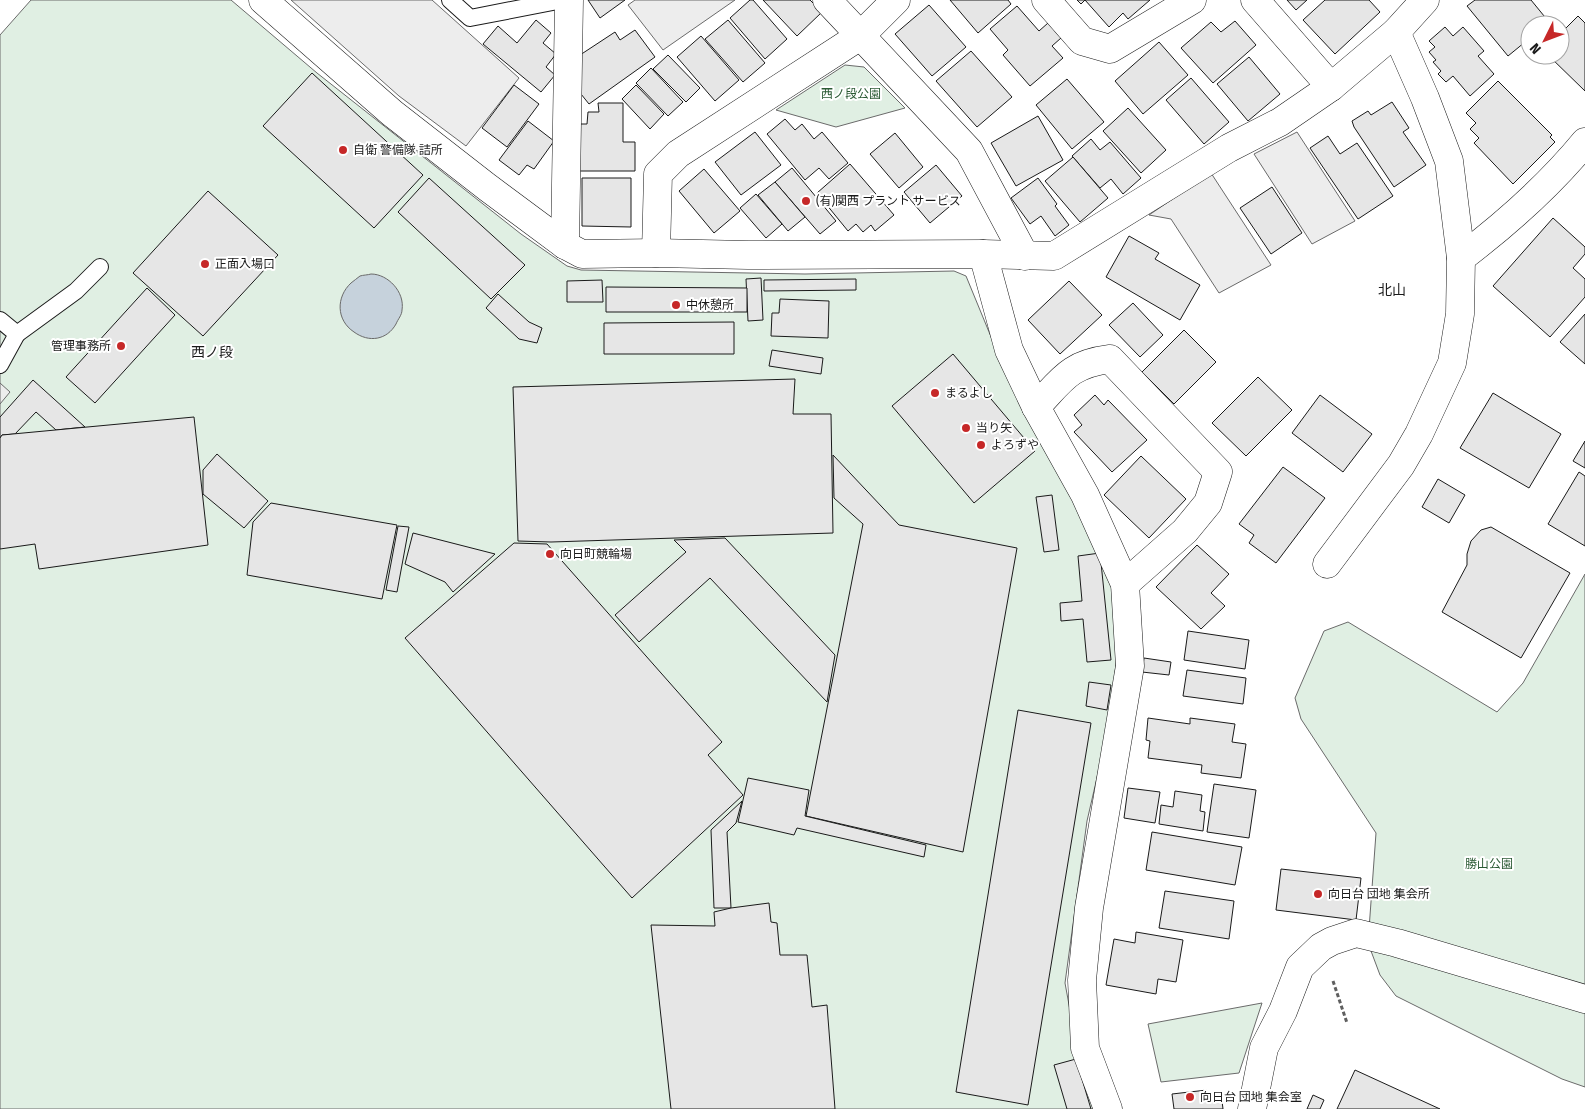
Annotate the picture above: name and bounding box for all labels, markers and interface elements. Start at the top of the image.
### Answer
north arrow [1520,15,1570,65]
text: N [1527,40,1545,57]
park label: 西ノ段公園 [821,87,881,101]
place label: 自衛 警備隊 詰所 [353,143,443,157]
marker: 自衛 警備隊 詰所 [337,144,349,156]
place label: (有)関西 プラント サービス [816,194,961,208]
marker: (有)関西 プラント サービス [800,195,812,207]
place label: 正面入場口 [215,257,275,271]
marker: 正面入場口 [199,258,211,270]
district label: 北山 [1378,282,1406,299]
place label: 中休憩所 [686,298,734,312]
marker: 中休憩所 [670,299,682,311]
place label: 管理事務所 [51,339,111,353]
marker: 管理事務所 [115,340,127,352]
district label: 西ノ段 [191,344,233,361]
place label: まるよし [945,386,993,400]
marker: まるよし [929,387,941,399]
place label: 当り矢 [976,421,1012,435]
marker: 当り矢 [960,422,972,434]
place label: よろずや [991,438,1039,452]
marker: よろずや [975,439,987,451]
place label: 向日町競輪場 [560,547,632,561]
marker: 向日町競輪場 [544,548,556,560]
park label: 勝山公園 [1465,857,1513,871]
place label: 向日台 団地 集会所 [1328,887,1430,901]
marker: 向日台 団地 集会所 [1312,888,1324,900]
place label: 向日台 団地 集会室 [1200,1090,1302,1104]
marker: 向日台 団地 集会室 [1184,1091,1196,1103]

